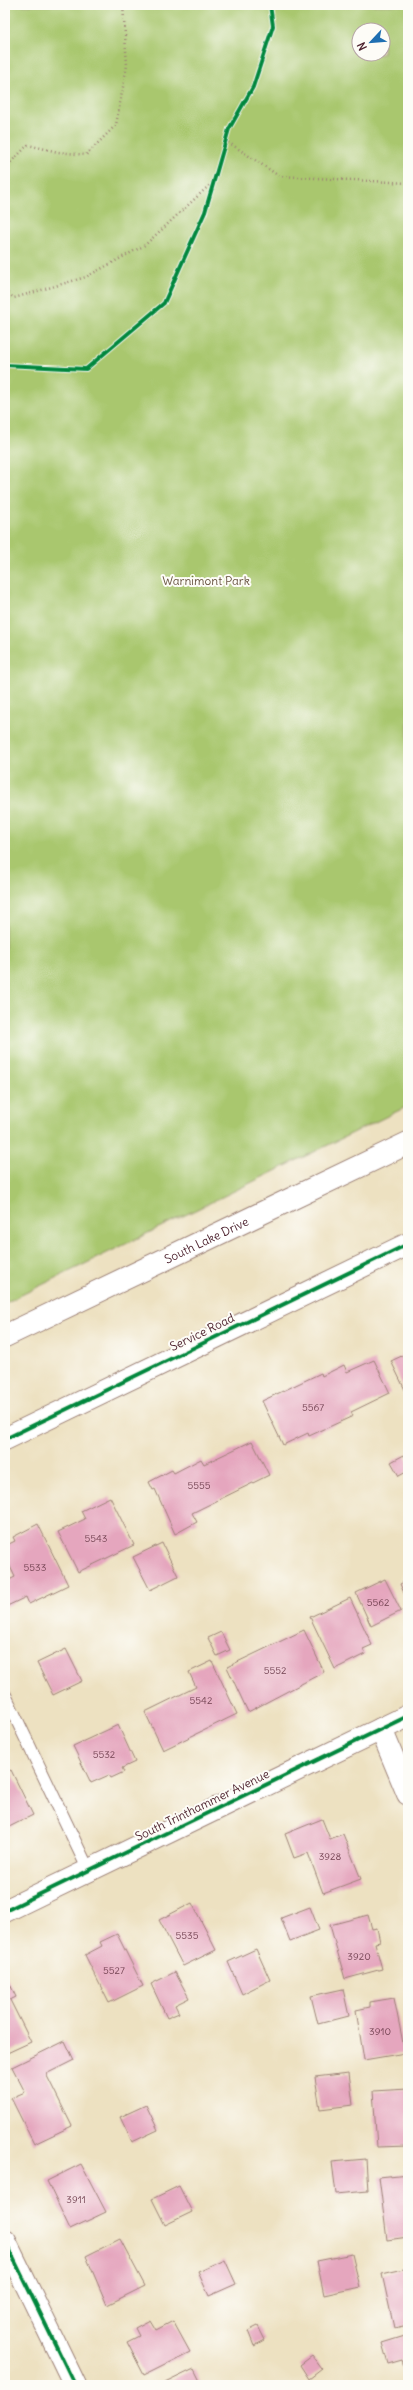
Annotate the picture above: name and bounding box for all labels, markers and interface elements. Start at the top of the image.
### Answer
north arrow [351,22,391,62]
text: N [354,40,370,53]
park label: Warnimont Park [162,573,250,588]
street label: South Lake Drive [162,1213,251,1266]
street label: Service Road [167,1310,237,1354]
house number: 5567 [302,1401,324,1414]
house number: 5555 [188,1479,211,1492]
house number: 5543 [85,1532,108,1545]
house number: 5533 [24,1561,47,1574]
house number: 5562 [367,1596,390,1609]
house number: 5552 [264,1664,287,1677]
house number: 5542 [190,1694,213,1707]
house number: 5532 [93,1748,116,1761]
street label: South Trinthammer Avenue [132,1766,272,1844]
house number: 3928 [319,1850,342,1863]
house number: 5535 [176,1929,199,1942]
house number: 3920 [347,1950,371,1963]
house number: 5527 [103,1964,125,1977]
house number: 3910 [369,2025,391,2038]
house number: 3911 [66,2193,86,2206]

